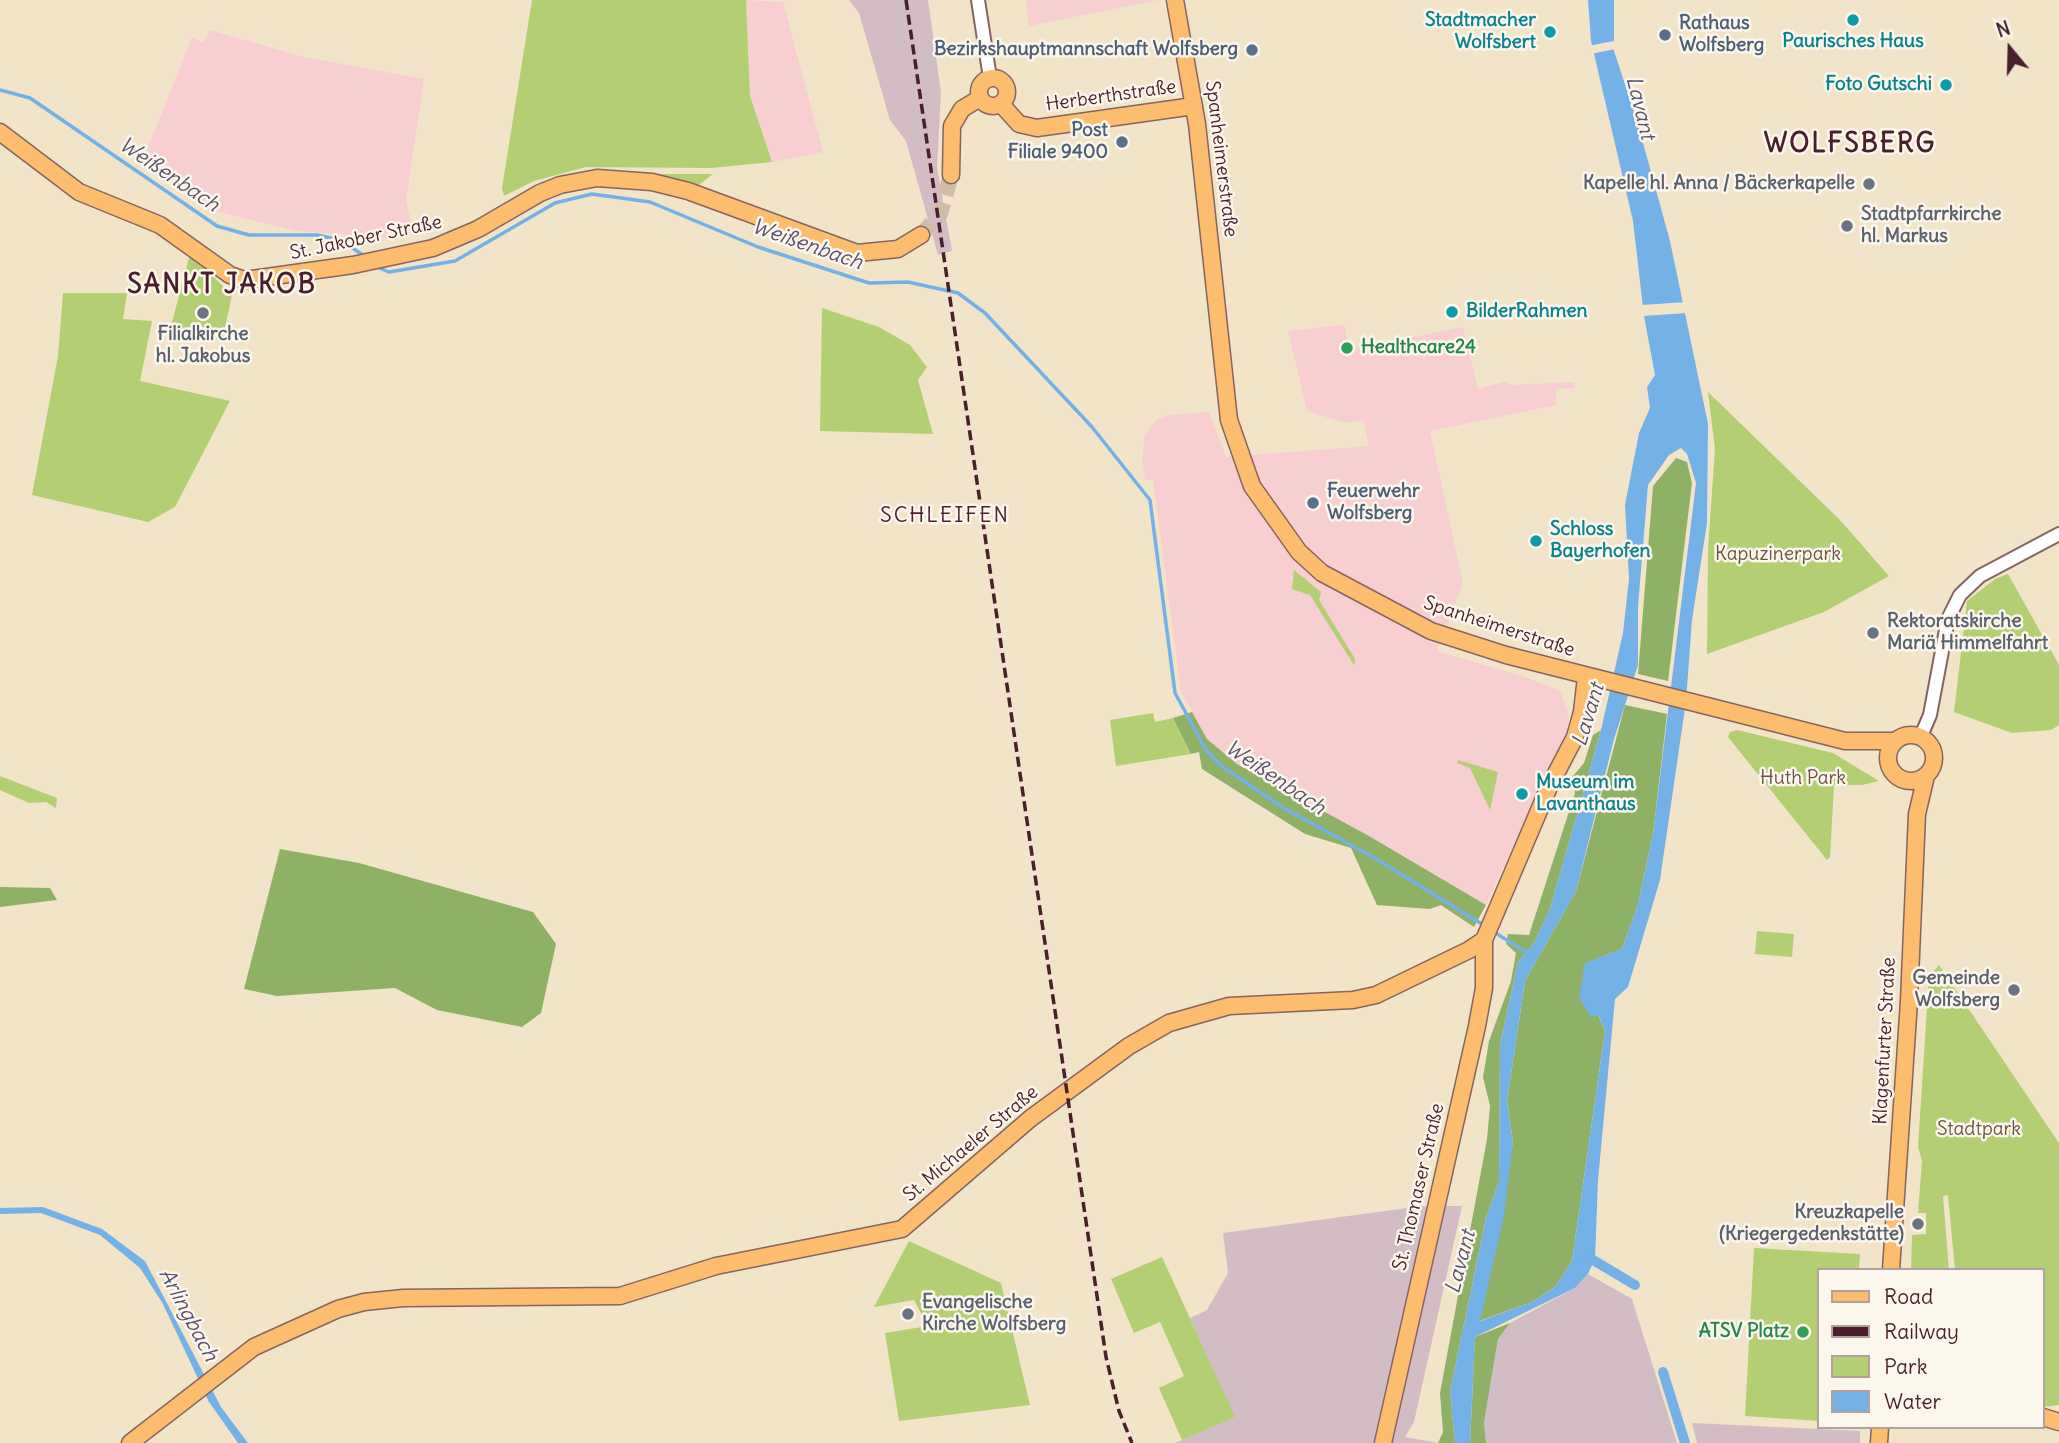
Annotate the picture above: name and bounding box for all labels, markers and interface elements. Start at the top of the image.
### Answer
place label: Stadtmacher Wolfsbert [1425,10,1536,54]
marker: Paurisches Haus [1845,12,1861,28]
place label: Rathaus Wolfsberg [1679,13,1764,57]
north arrow [1975,14,2045,84]
text: N [1993,16,2013,43]
marker: Stadtmacher Wolfsbert [1542,24,1558,40]
marker: Rathaus Wolfsberg [1657,27,1673,43]
place label: Paurisches Haus [1782,31,1924,53]
place label: Bezirkshauptmannschaft Wolfsberg [934,39,1238,61]
marker: Bezirkshauptmannschaft Wolfsberg [1244,42,1260,58]
water label: Lavant [1620,74,1660,142]
place label: Foto Gutschi [1825,74,1932,96]
street label: Herberthstraße [1044,76,1178,116]
marker: Foto Gutschi [1938,77,1954,93]
street label: Spanheimerstraße [1200,80,1242,238]
place label: Post Filiale 9400 [1008,120,1108,164]
district label: WOLFSBERG [1765,129,1935,161]
water label: Weißenbach [114,132,224,218]
marker: Post Filiale 9400 [1114,134,1130,150]
place label: Kapelle hl. Anna / Bäckerkapelle [1583,173,1855,195]
marker: Kapelle hl. Anna / Bäckerkapelle [1861,176,1877,192]
place label: Stadtpfarrkirche hl. Markus [1861,204,2001,248]
street label: St. Jakober Straße [288,211,444,265]
water label: Weißenbach [748,214,866,276]
marker: Stadtpfarrkirche hl. Markus [1839,218,1855,234]
district label: SANKT JAKOB [129,270,315,302]
place label: BilderRahmen [1466,301,1588,323]
marker: BilderRahmen [1444,304,1460,320]
marker: Filialkirche hl. Jakobus [195,305,211,321]
place label: Filialkirche hl. Jakobus [156,324,250,368]
place label: Healthcare24 [1361,337,1476,359]
marker: Healthcare24 [1339,340,1355,356]
place label: Feuerwehr Wolfsberg [1327,481,1420,525]
marker: Feuerwehr Wolfsberg [1305,495,1321,511]
district label: SCHLEIFEN [881,503,1009,529]
place label: Schloss Bayerhofen [1550,519,1650,563]
marker: Schloss Bayerhofen [1528,533,1544,549]
park label: Kapuzinerpark [1715,544,1841,566]
street label: Spanheimerstraße [1421,592,1577,662]
place label: Rektoratskirche Mariä Himmelfahrt [1887,611,2048,655]
marker: Rektoratskirche Mariä Himmelfahrt [1865,625,1881,641]
water label: Lavant [1568,681,1610,749]
water label: Weißenbach [1220,735,1330,821]
park label: Huth Park [1760,768,1846,790]
place label: Museum im Lavanthaus [1536,772,1636,816]
marker: Museum im Lavanthaus [1514,786,1530,802]
street label: Klagenfurter Straße [1869,957,1901,1125]
place label: Gemeinde Wolfsberg [1913,968,2000,1012]
marker: Gemeinde Wolfsberg [2006,982,2022,998]
street label: St. Michaeler Straße [899,1081,1043,1207]
street label: St. Thomaser Straße [1389,1101,1449,1273]
park label: Stadtpark [1937,1119,2021,1141]
place label: Kreuzkapelle (Kriegergedenkstätte) [1719,1202,1904,1246]
marker: Kreuzkapelle (Kriegergedenkstätte) [1910,1216,1926,1232]
water label: Lavant [1440,1228,1482,1296]
water label: Arlingbach [153,1264,223,1366]
legend [1818,1268,2045,1429]
text: Road [1884,1283,1933,1310]
place label: Evangelische Kirche Wolfsberg [922,1292,1066,1336]
marker: Evangelische Kirche Wolfsberg [900,1306,916,1322]
text: Railway [1884,1318,1959,1345]
place label: ATSV Platz [1699,1321,1789,1343]
marker: ATSV Platz [1795,1324,1811,1340]
text: Park [1884,1353,1927,1380]
text: Water [1884,1388,1941,1415]

